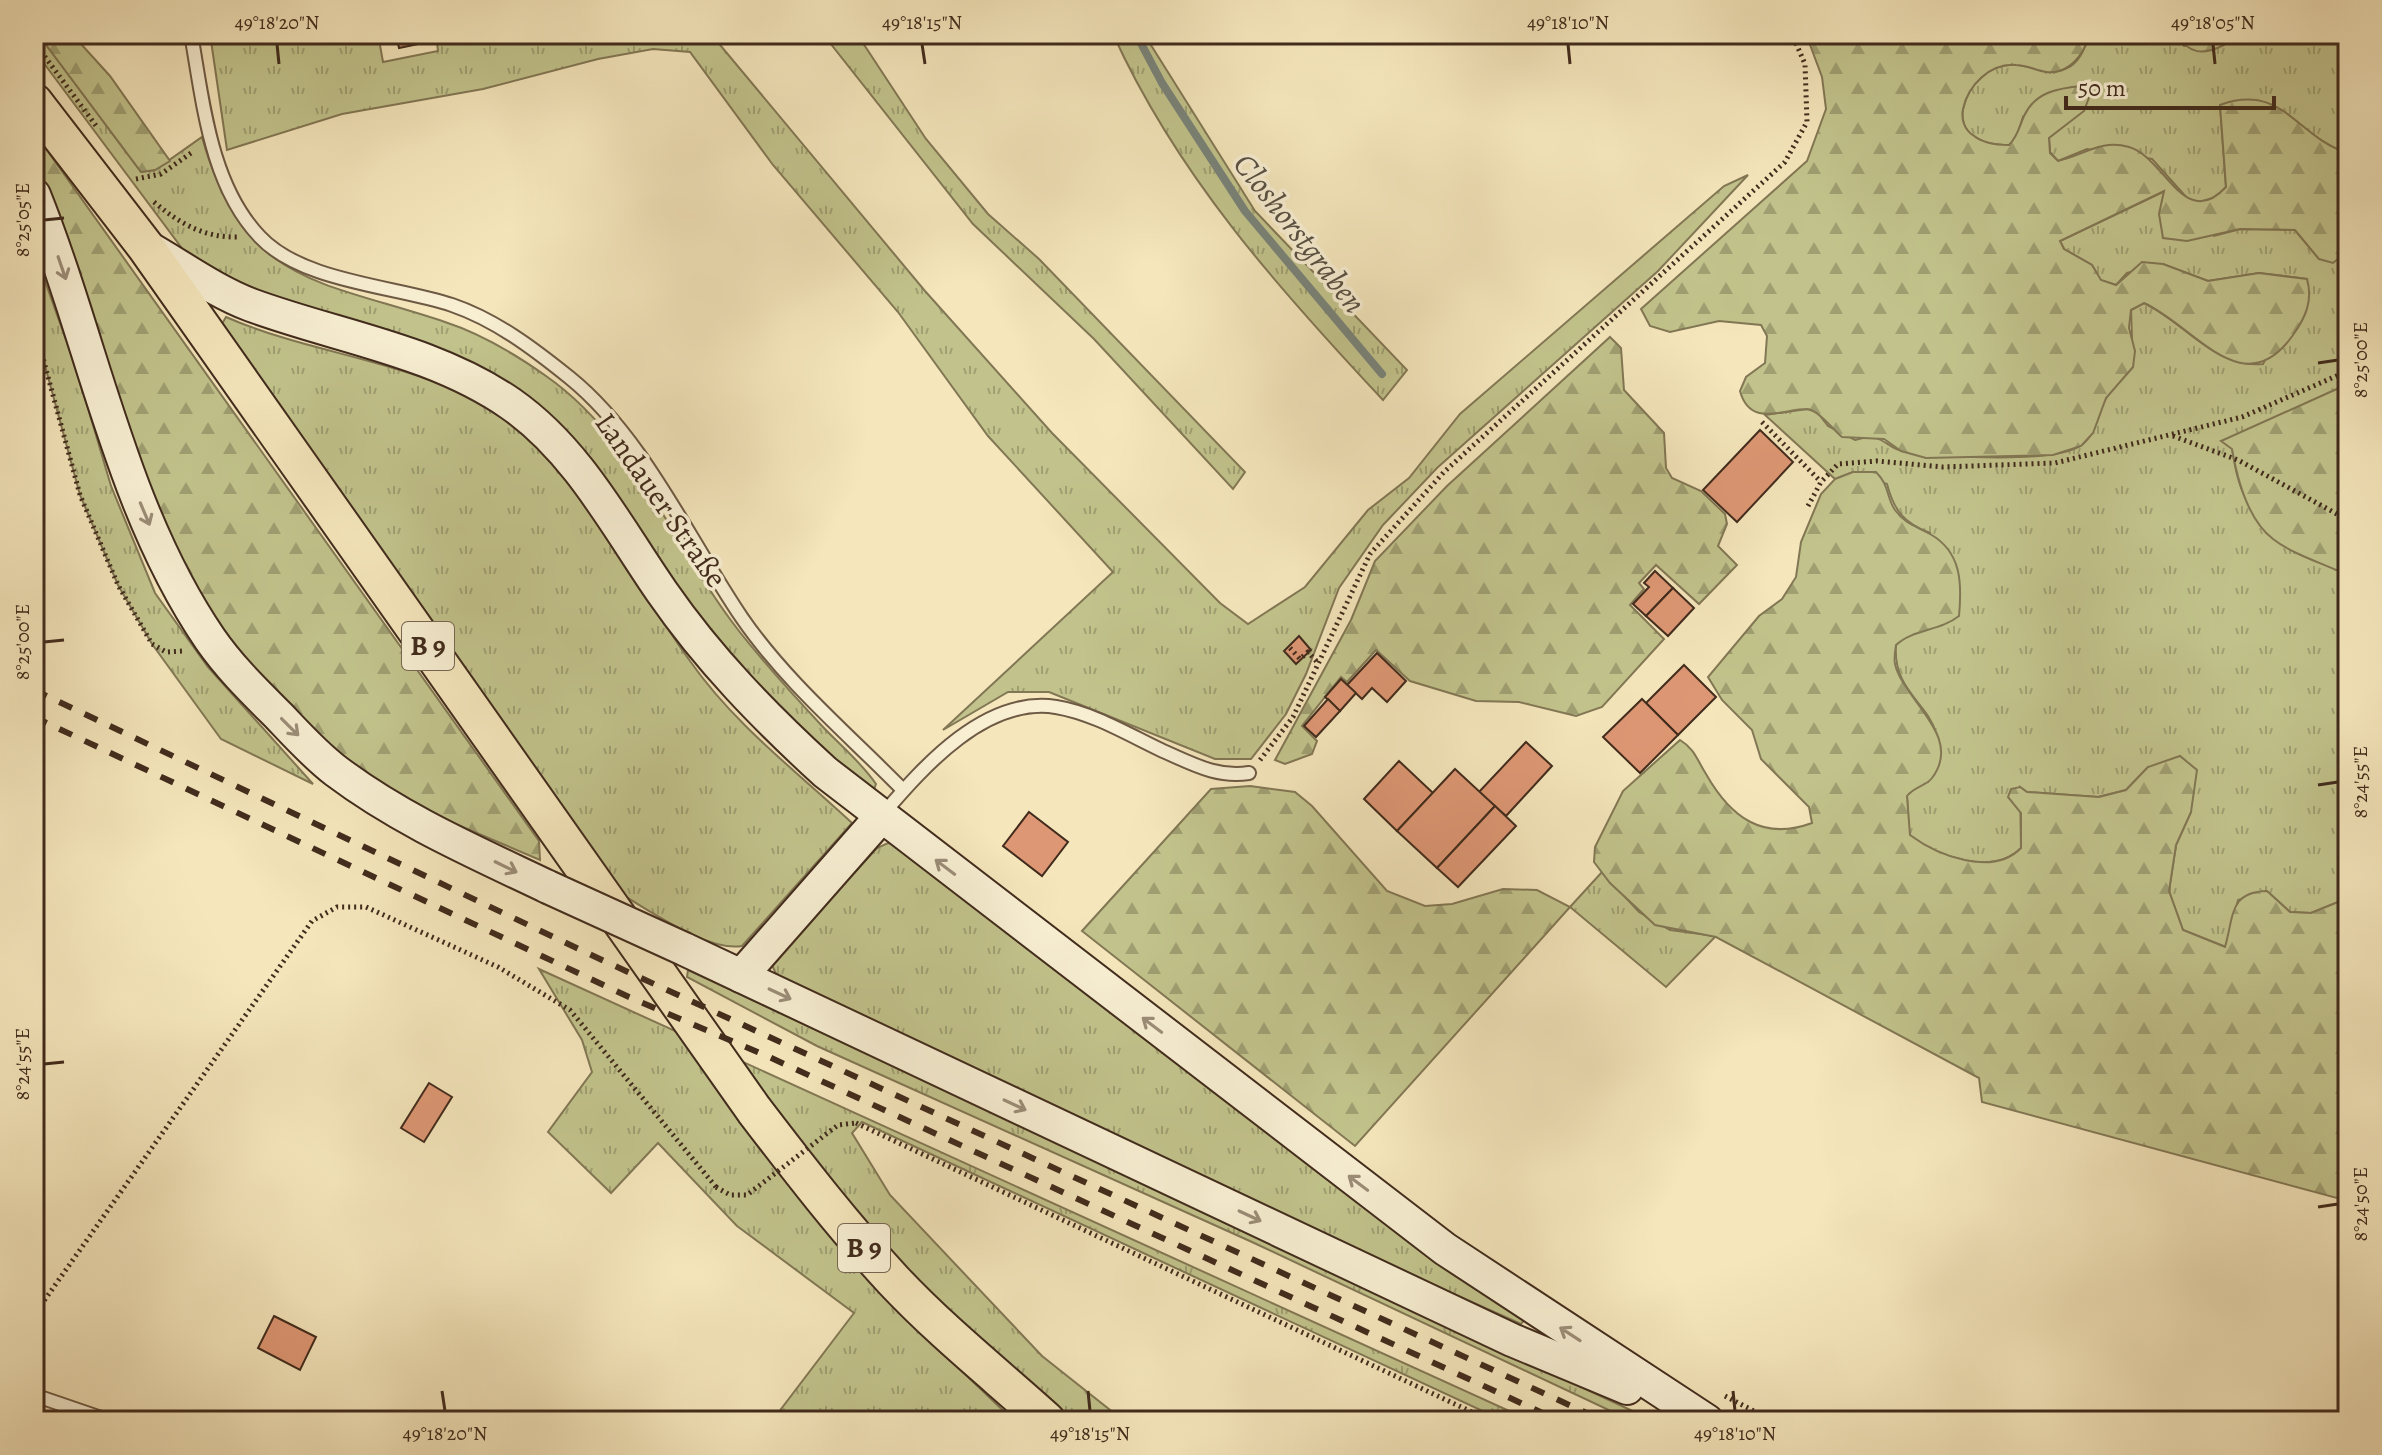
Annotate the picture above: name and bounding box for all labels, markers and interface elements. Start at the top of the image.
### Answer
text: 49°18'20"N [235,9,319,36]
text: 49°18'15"N [882,9,962,36]
text: 49°18'10"N [1527,9,1609,36]
text: 49°18'05"N [2171,9,2255,36]
scale bar [2066,60,2274,110]
text: 50 m [2078,72,2126,104]
water label: Closhorstgraben [1223,144,1377,322]
text: 8°25'05"E [9,183,36,257]
one-way arrow [56,255,71,280]
text: 8°25'00"E [2347,322,2374,398]
street label: Landauer Straße [586,405,736,595]
one-way arrow [138,501,153,526]
text: 8°25'00"E [9,604,36,680]
road number: B 9 [402,622,454,670]
one-way arrow [280,717,299,736]
text: 8°24'55"E [2347,746,2374,818]
one-way arrow [935,859,956,876]
one-way arrow [494,860,518,875]
one-way arrow [767,987,791,1002]
one-way arrow [1142,1017,1163,1034]
text: 8°24'55"E [9,1028,36,1100]
one-way arrow [1003,1098,1027,1113]
text: 8°24'50"E [2347,1167,2374,1241]
one-way arrow [1348,1175,1370,1192]
one-way arrow [1238,1209,1262,1224]
road number: B 9 [838,1224,890,1272]
one-way arrow [1559,1325,1582,1341]
text: 49°18'20"N [403,1420,487,1447]
text: 49°18'15"N [1050,1420,1130,1447]
text: 49°18'10"N [1694,1420,1776,1447]

